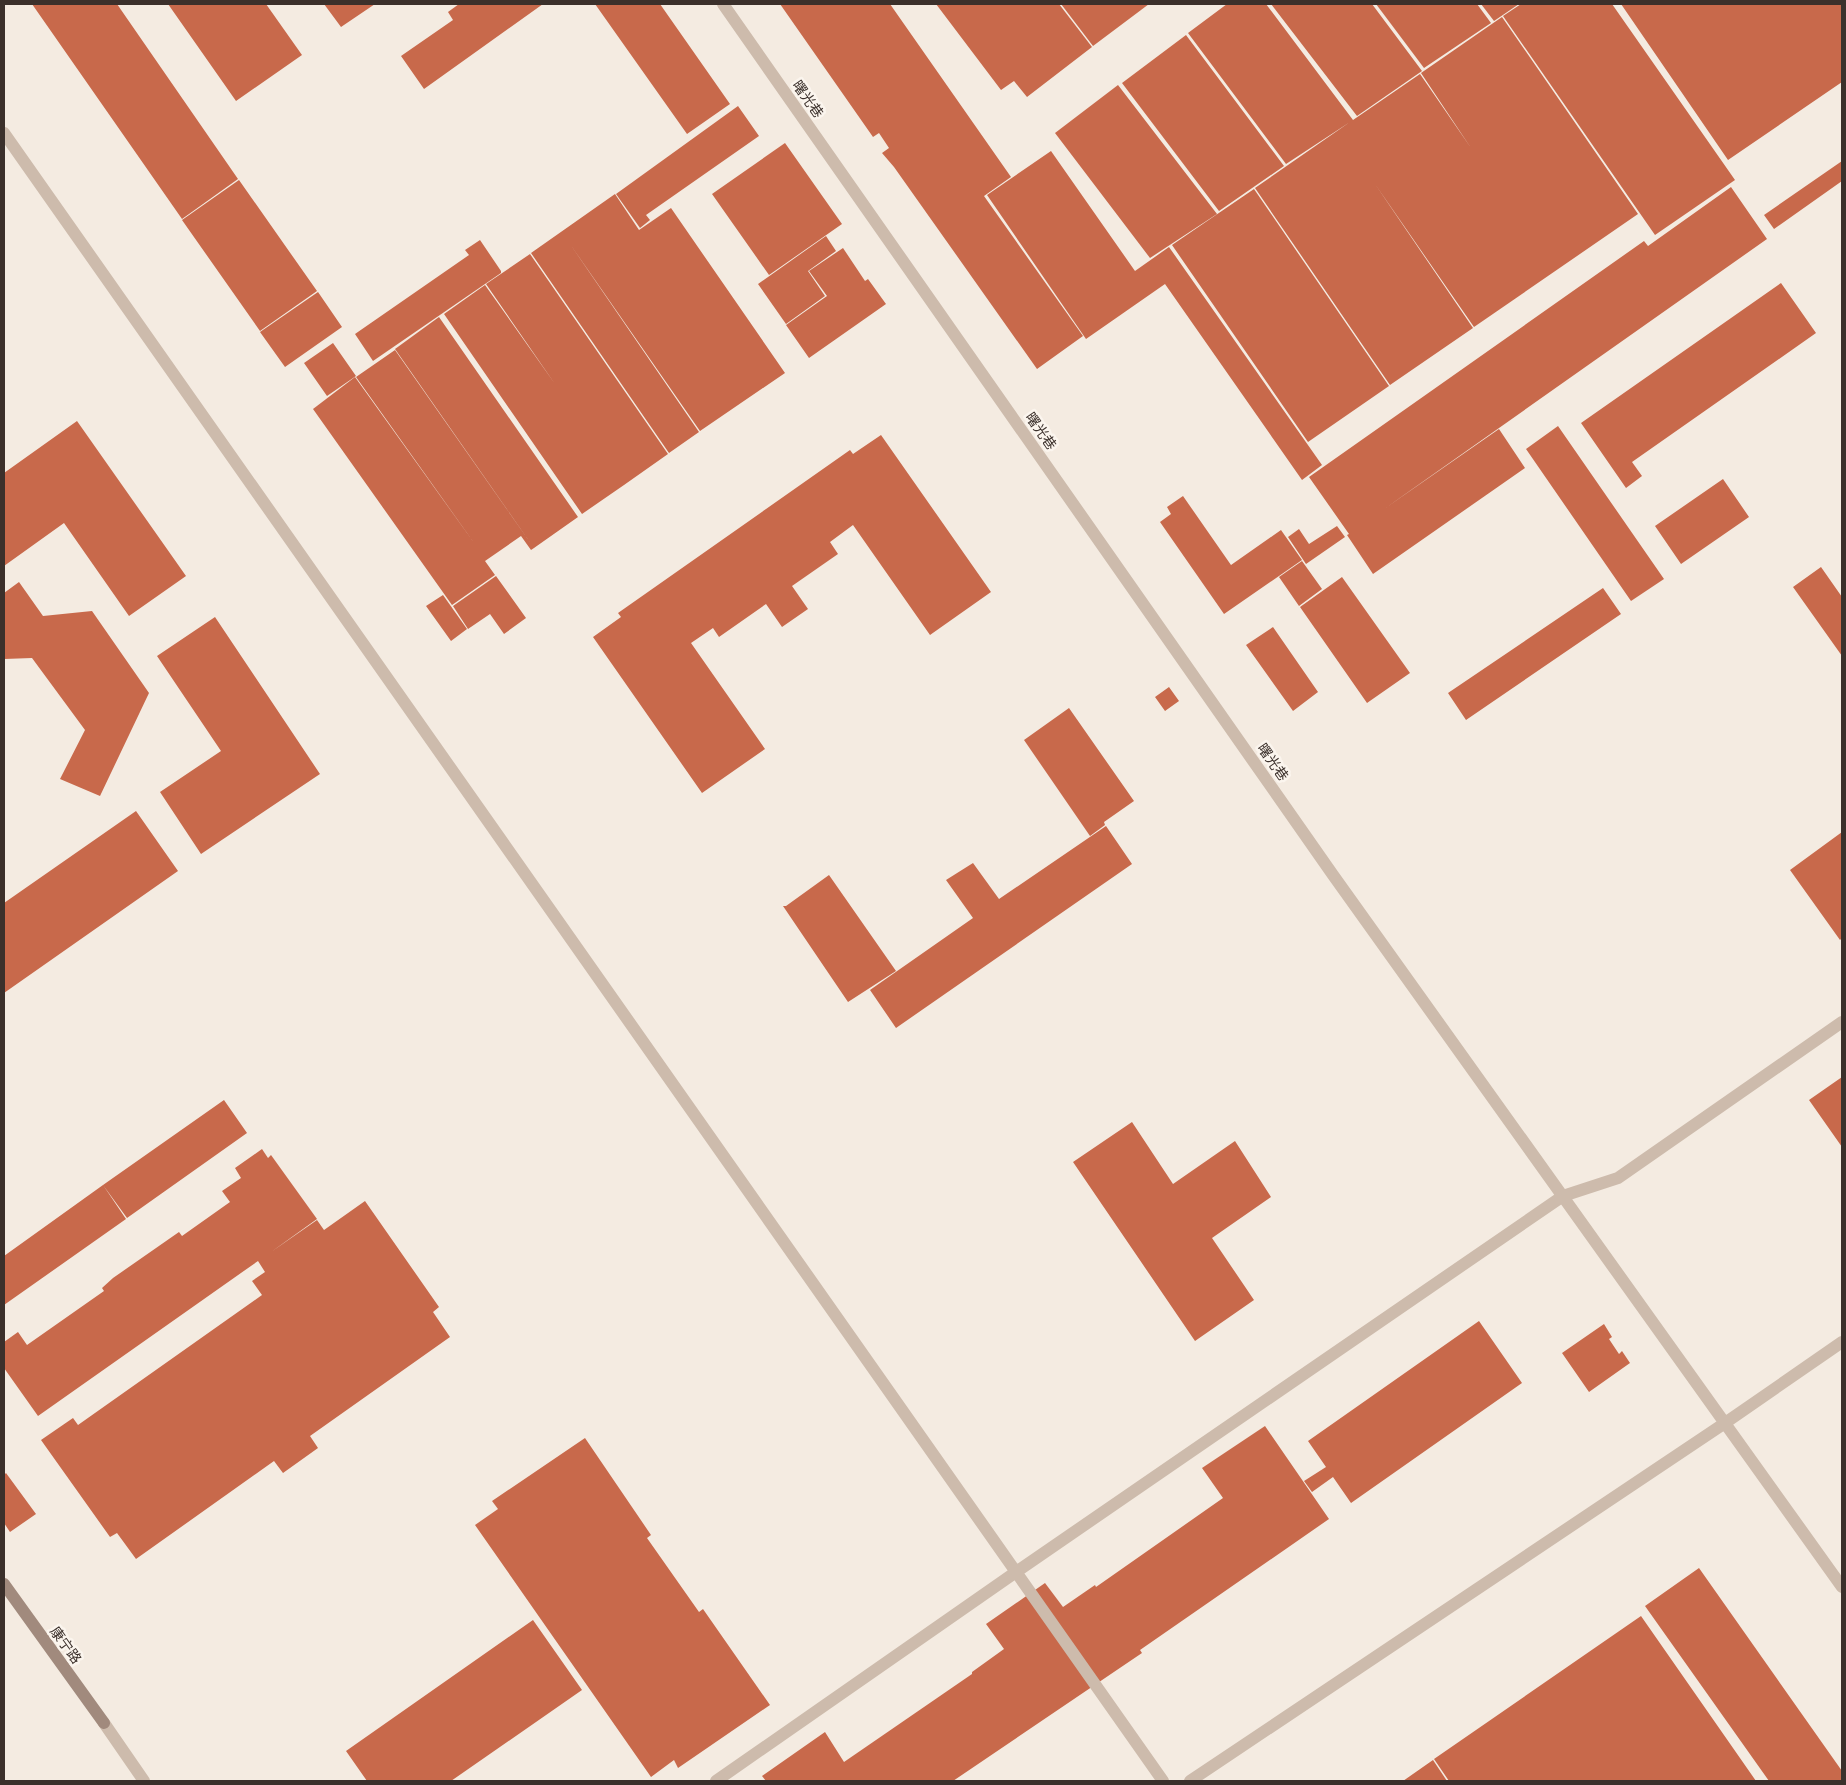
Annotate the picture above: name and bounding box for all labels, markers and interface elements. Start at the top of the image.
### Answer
street label: 曙光巷 [789,77,827,121]
street label: 曙光巷 [1022,409,1060,453]
street label: 曙光巷 [1254,740,1292,784]
street label: 康宁路 [46,1623,86,1667]

